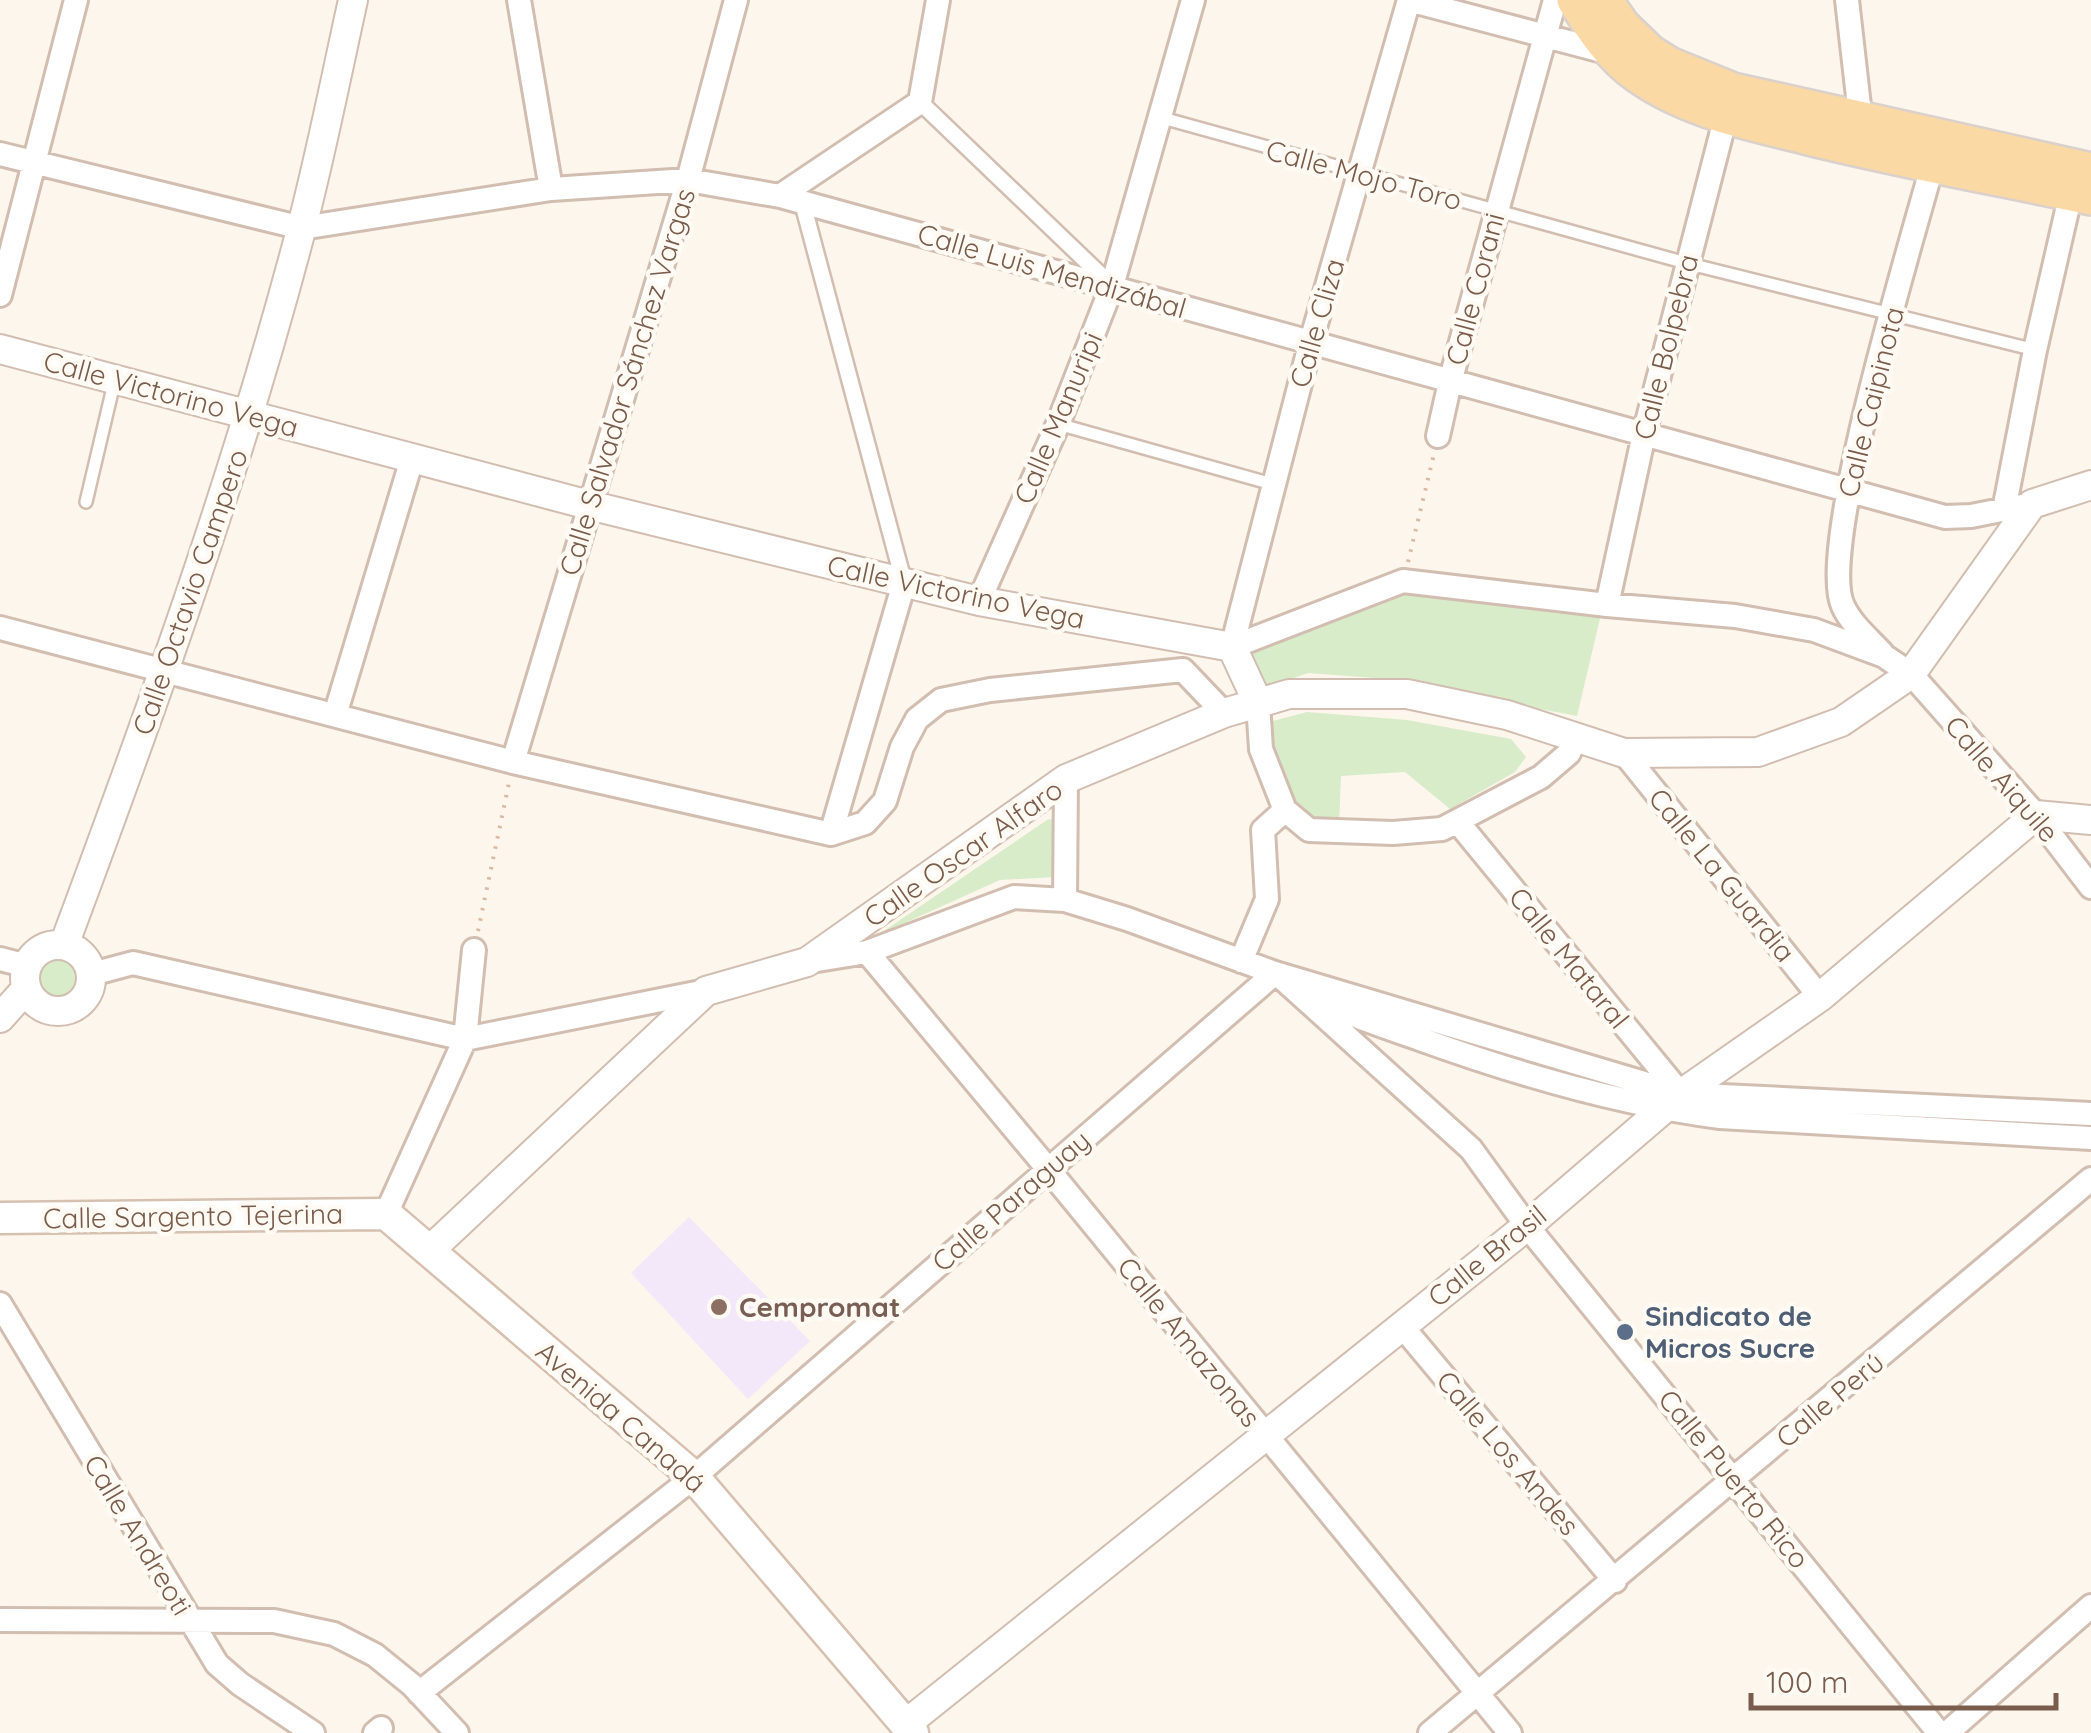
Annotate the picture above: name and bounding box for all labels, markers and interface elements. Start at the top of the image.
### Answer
street label: Calle Mojo Toro [1263,132,1466,217]
street label: Calle Salvador Sánchez Vargas [551,184,702,580]
street label: Calle Corani [1437,209,1512,369]
street label: Calle Luis Mendizábal [914,215,1190,326]
street label: Calle Bolpebra [1626,250,1705,443]
street label: Calle Cliza [1281,254,1352,391]
street label: Calle Caipinota [1830,303,1911,501]
street label: Calle Manuripi [1006,327,1109,509]
street label: Calle Victorino Vega [40,343,302,444]
street label: Calle Octavio Campero [124,444,255,739]
street label: Calle Victorino Vega [824,547,1088,636]
street label: Calle Aiquile [1938,708,2067,849]
street label: Calle Oscar Alfaro [857,771,1069,934]
street label: Calle La Guardia [1642,781,1803,969]
street label: Calle Mataral [1502,880,1637,1035]
street label: Calle Paraguay [924,1122,1097,1279]
street label: Calle Sargento Tejerina [43,1195,343,1236]
street label: Calle Brasil [1420,1197,1553,1314]
street label: Calle Amazonas [1110,1250,1269,1434]
place label: Cempromat [739,1289,900,1324]
marker: Cempromat [708,1296,730,1318]
place label: Sindicato de Micros Sucre [1645,1298,1815,1365]
marker: Sindicato de Micros Sucre [1614,1321,1636,1343]
street label: Avenida Canadá [529,1333,714,1500]
street label: Calle Perú [1769,1344,1891,1455]
street label: Calle Los Andes [1429,1363,1587,1542]
street label: Calle Puerto Rico [1651,1382,1817,1575]
street label: Calle Andreoti [77,1448,200,1621]
scale bar [1751,1648,2056,1710]
text: 100 m [1766,1663,1848,1701]

